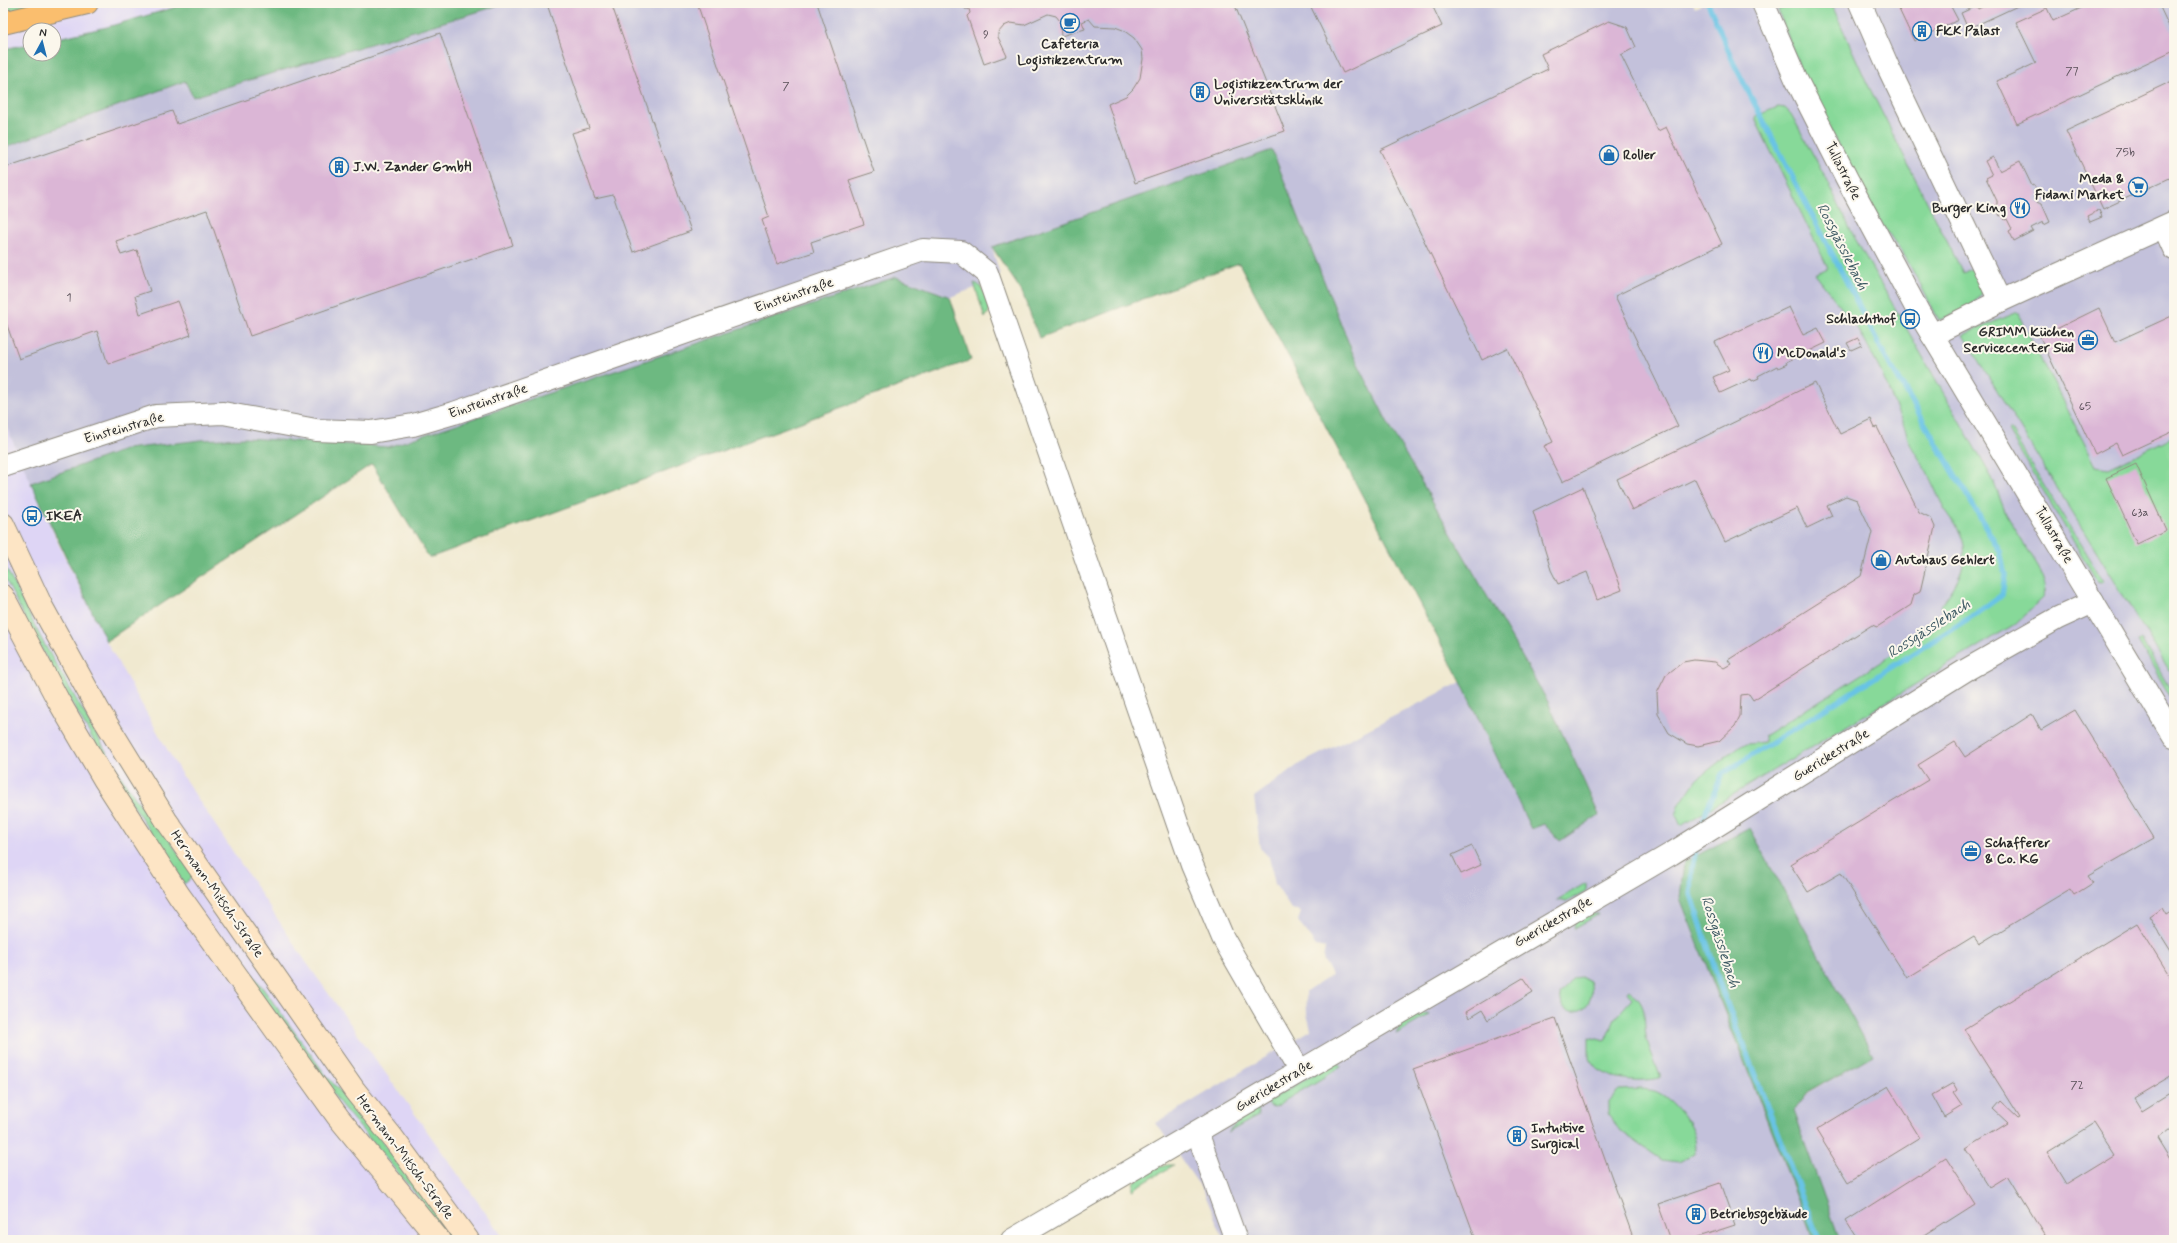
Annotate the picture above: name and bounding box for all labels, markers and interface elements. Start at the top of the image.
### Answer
cafe icon: Cafeteria Logistikzentrum [1059,12,1081,34]
building icon: FKK Palast [1911,20,1933,42]
north arrow [22,22,62,62]
place label: FKK Palast [1936,22,2000,40]
text: N [39,26,48,40]
house number: 9 [983,27,989,43]
place label: Cafeteria Logistikzentrum [1017,35,1123,72]
house number: 77 [2065,64,2079,80]
place label: Logistikzentrum der Universitätsklinik [1214,75,1344,109]
house number: 7 [782,79,790,95]
building icon: Logistikzentrum der Universitätsklinik [1189,81,1211,103]
street label: Tullastraße [1821,139,1865,203]
shop icon: Roller [1598,144,1620,166]
house number: 75b [2115,145,2135,161]
place label: Roller [1623,146,1656,164]
building icon: J.W. Zander GmbH [328,156,350,178]
place label: J.W. Zander GmbH [353,158,472,176]
place label: Meda & Fidani Market [2035,170,2125,204]
supermarket icon: Meda & Fidani Market [2127,176,2149,198]
restaurant icon: Burger King [2009,197,2031,219]
place label: Burger King [1932,199,2006,219]
water label: Rossgässlebach [1812,200,1873,294]
street label: Einsteinstraße [752,273,836,317]
house number: 1 [66,290,72,306]
bus stop icon: Schlachthof [1899,308,1921,330]
place label: Schlachthof [1826,310,1896,328]
place label: GRIMM Küchen Servicecenter Süd [1964,323,2074,357]
office icon: GRIMM Küchen Servicecenter Süd [2077,329,2099,351]
restaurant icon: McDonald's [1752,342,1774,364]
place label: McDonald's [1777,344,1847,362]
street label: Einsteinstraße [446,379,530,423]
house number: 65 [2079,399,2091,415]
street label: Einsteinstraße [82,408,166,448]
street label: Tullastraße [2031,503,2078,567]
bus stop icon: IKEA [21,505,43,527]
house number: 63a [2131,505,2149,521]
place label: IKEA [46,507,82,525]
shop icon: Autohaus Gehlert [1870,549,1892,571]
place label: Autohaus Gehlert [1895,551,1995,569]
water label: Rossgässlebach [1884,595,1975,663]
street label: Guerickestraße [1789,724,1873,786]
street label: Hermann-Mitsch-Straße [166,827,268,961]
place label: Schafferer & Co. KG [1985,834,2050,868]
office icon: Schafferer & Co. KG [1960,840,1982,862]
street label: Guerickestraße [1511,892,1595,952]
water label: Rossgässlebach [1696,894,1744,991]
street label: Guerickestraße [1232,1056,1316,1116]
house number: 72 [2070,1078,2084,1094]
street label: Hermann-Mitsch-Straße [352,1091,458,1223]
place label: Intuitive Surgical [1531,1119,1585,1155]
building icon: Intuitive Surgical [1506,1125,1528,1147]
building icon: Betriebsgebäude [1685,1203,1707,1225]
place label: Betriebsgebäude [1710,1205,1807,1225]

